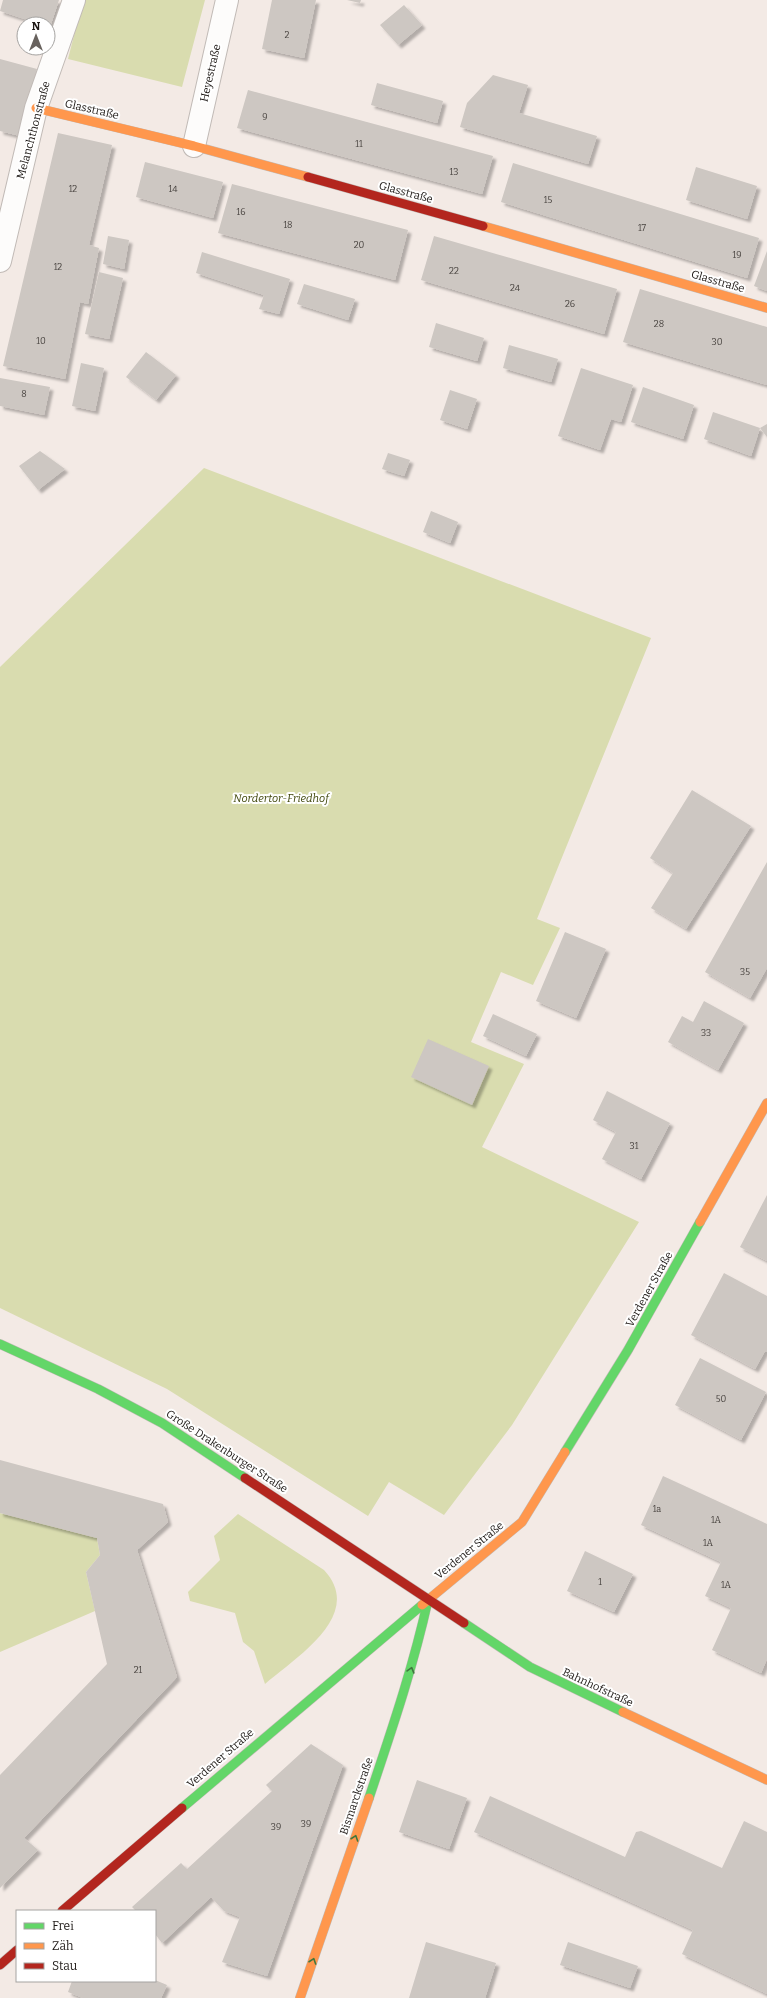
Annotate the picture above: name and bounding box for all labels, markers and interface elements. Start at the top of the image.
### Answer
north arrow [16,16,56,56]
text: N [32,20,41,33]
house number: 2 [285,30,290,40]
street label: Heyestraße [198,43,223,103]
street label: Melanchthonstraße [14,80,53,180]
street label: Glasstraße [64,97,120,122]
house number: 9 [262,112,268,122]
house number: 11 [355,139,363,149]
house number: 13 [450,167,458,177]
street label: Glasstraße [378,179,434,206]
house number: 12 [69,184,77,194]
house number: 14 [169,184,178,194]
house number: 15 [544,195,552,205]
house number: 16 [237,207,245,217]
house number: 18 [283,220,293,230]
house number: 17 [638,223,647,233]
house number: 20 [354,240,365,250]
house number: 19 [733,250,741,260]
house number: 12 [54,262,62,272]
house number: 22 [449,266,459,276]
street label: Glasstraße [690,268,746,295]
house number: 24 [510,283,521,293]
house number: 26 [565,299,575,309]
house number: 28 [654,319,664,329]
house number: 10 [36,336,46,346]
house number: 30 [712,337,723,347]
house number: 8 [21,389,27,399]
park label: Nordertor-Friedhof [233,792,330,805]
house number: 35 [740,967,750,977]
house number: 33 [701,1028,711,1038]
house number: 31 [630,1141,639,1151]
street label: Verdener Straße [623,1249,675,1329]
house number: 50 [716,1394,727,1404]
street label: Große Drakenburger Straße [163,1407,290,1496]
house number: 1a [653,1504,661,1514]
house number: 1A [711,1515,722,1525]
street label: Verdener Straße [433,1519,506,1582]
house number: 1A [703,1538,714,1548]
house number: 1 [598,1577,602,1587]
house number: 1A [721,1580,732,1590]
house number: 21 [134,1665,143,1675]
street label: Bahnhofstraße [560,1665,635,1710]
one-way arrow [406,1666,415,1673]
street label: Verdener Straße [184,1726,256,1791]
street label: Bismarckstraße [337,1756,376,1836]
house number: 39 [301,1819,311,1829]
house number: 39 [271,1822,281,1832]
one-way arrow [350,1835,358,1842]
legend [16,1910,156,1982]
text: Frei [52,1919,74,1933]
text: Zäh [52,1939,74,1953]
one-way arrow [308,1958,316,1965]
text: Stau [52,1959,78,1973]

